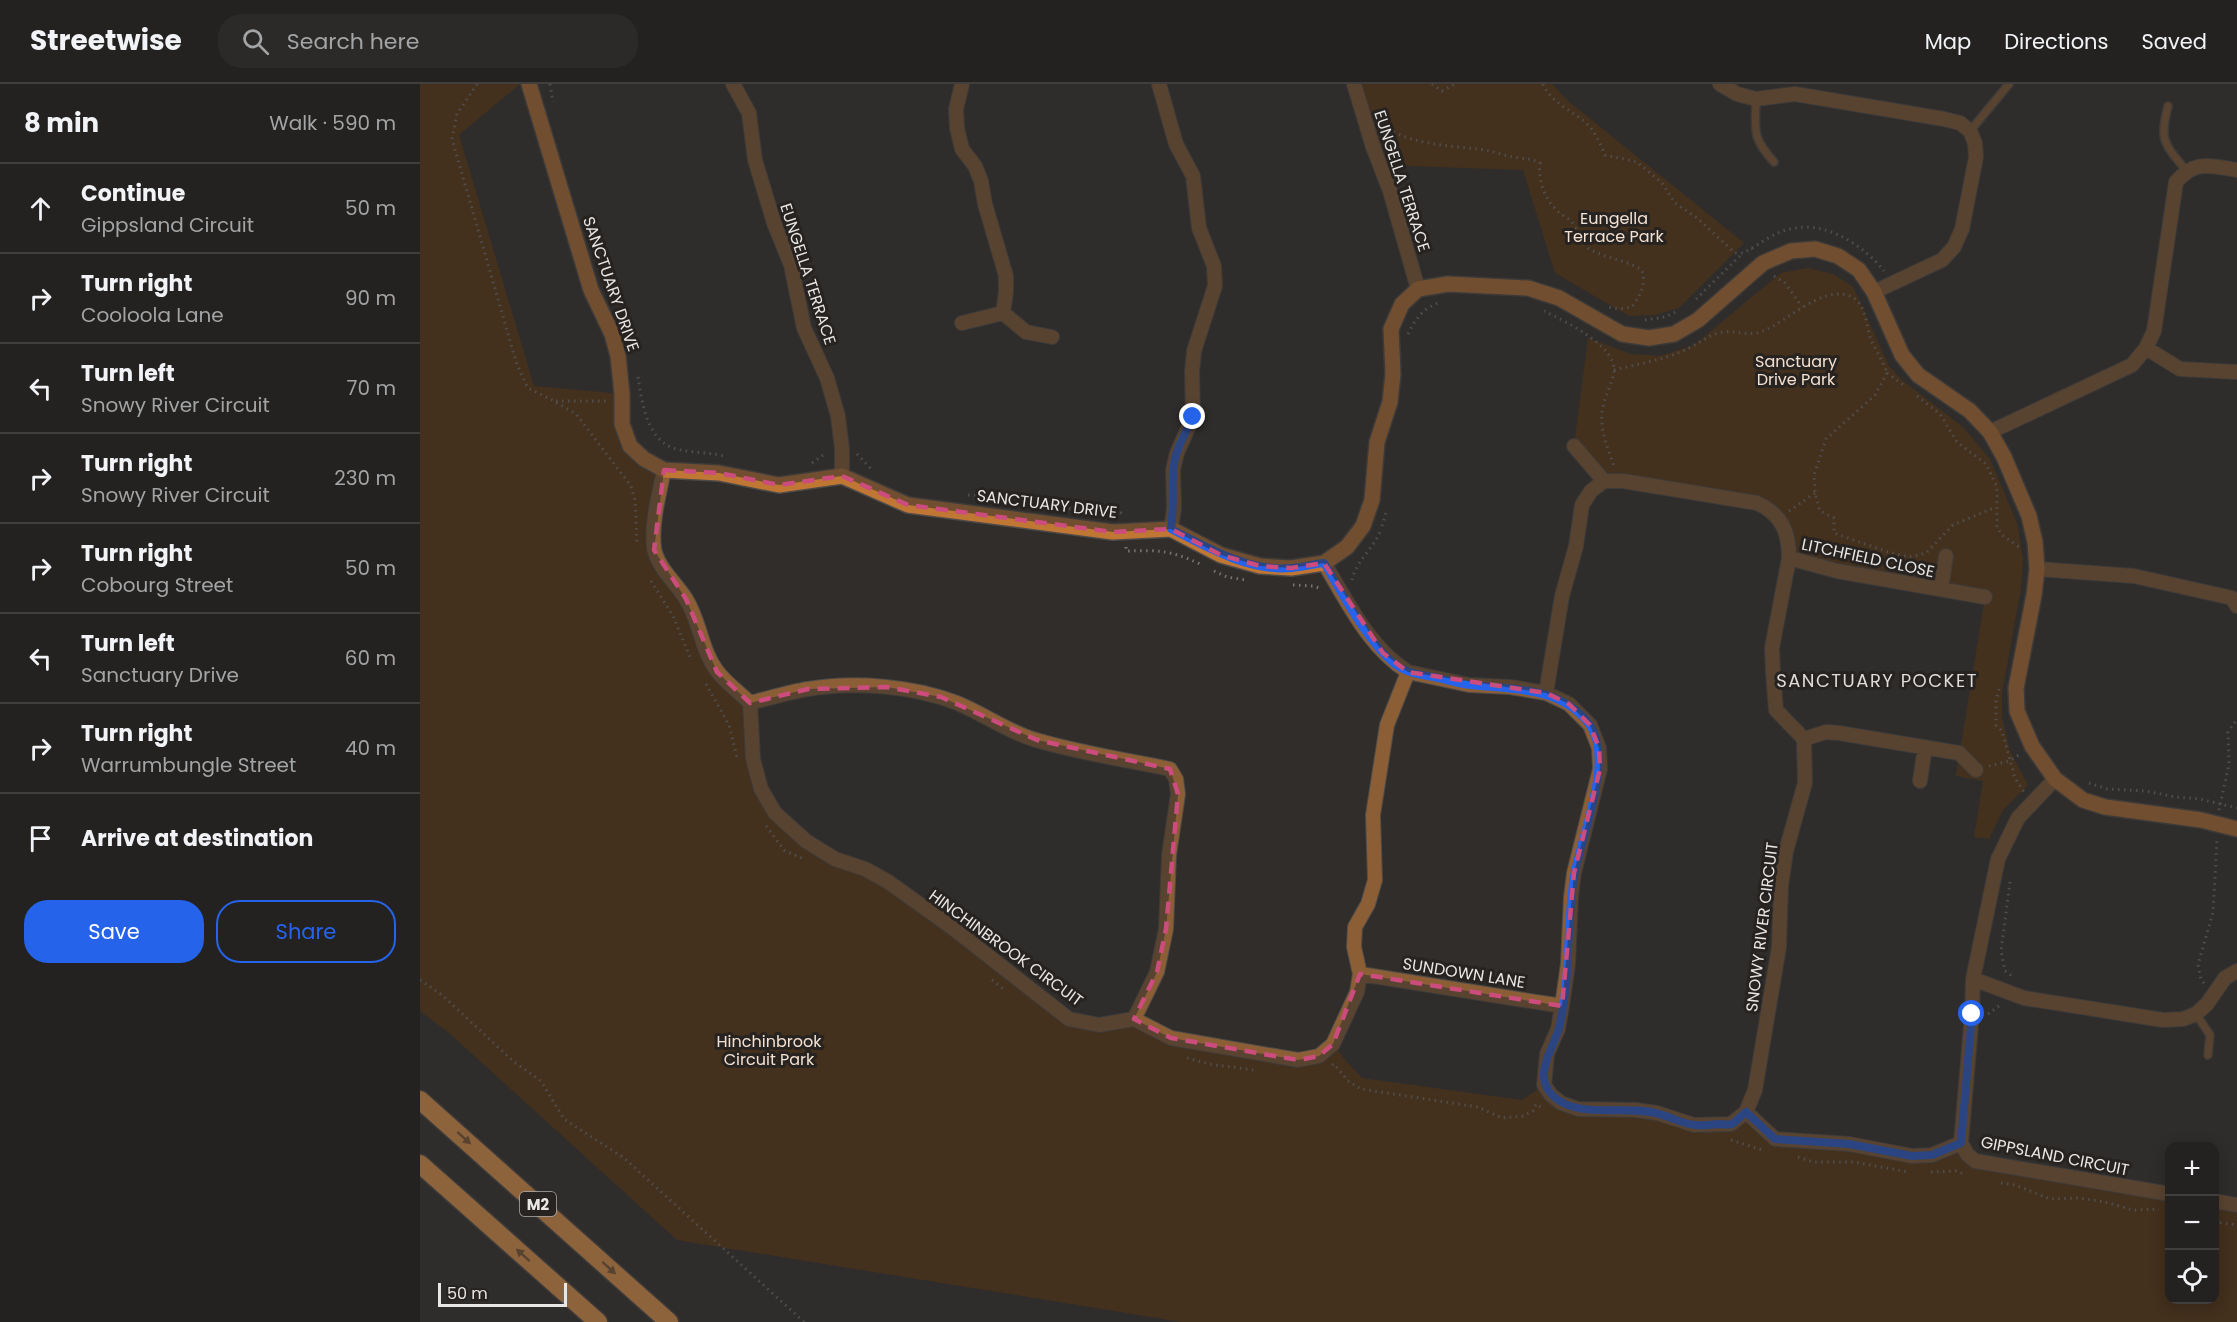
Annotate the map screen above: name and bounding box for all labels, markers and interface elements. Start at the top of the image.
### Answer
search box [218,14,638,68]
text: Streetwise [30,21,182,60]
icon: search [239,25,272,58]
text: Search here [287,26,419,57]
text: Map [1925,27,1971,56]
text: Directions [2004,27,2108,56]
text: Saved [2141,27,2207,56]
text: 8 min [24,105,99,141]
street label: EUNGELLA TERRACE [1368,107,1436,255]
text: Walk · 590 m [269,109,396,137]
text: Continue [81,178,185,209]
icon: ahead [24,192,57,225]
text: 50 m [345,194,396,222]
street label: EUNGELLA TERRACE [774,200,842,348]
park label: Eungella Terrace Park [1564,207,1665,248]
text: Gippsland Circuit [81,211,254,239]
street label: SANCTUARY DRIVE [577,213,645,355]
text: Turn right [81,268,192,299]
icon: right [24,282,57,315]
text: 90 m [345,284,396,312]
text: Cooloola Lane [81,301,224,329]
park label: Sanctuary Drive Park [1755,350,1837,391]
text: Turn left [81,358,175,389]
icon: left [24,372,57,405]
text: 70 m [347,374,396,402]
text: Snowy River Circuit [81,391,270,419]
route end [1179,403,1205,429]
text: Turn right [81,448,192,479]
icon: right [24,462,57,495]
text: 230 m [334,464,396,492]
text: Snowy River Circuit [81,481,270,509]
street label: SANCTUARY DRIVE [975,484,1119,524]
street label: LITCHFIELD CLOSE [1800,533,1936,583]
text: Turn right [81,538,192,569]
icon: right [24,552,57,585]
text: 50 m [345,554,396,582]
text: Cobourg Street [81,571,233,599]
text: Turn left [81,628,175,659]
icon: left [24,642,57,675]
text: 60 m [345,644,396,672]
text: Sanctuary Drive [81,661,239,689]
district label: SANCTUARY POCKET [1776,668,1978,693]
text: Turn right [81,718,192,749]
icon: right [24,732,57,765]
text: 40 m [345,734,396,762]
text: Warrumbungle Street [81,751,296,779]
icon: arrive [24,822,57,855]
text: Arrive at destination [81,823,313,854]
street label: SNOWY RIVER CIRCUIT [1740,840,1784,1013]
street label: HINCHINBROOK CIRCUIT [924,884,1088,1012]
button: Save [24,900,204,963]
button: Share [216,900,396,963]
street label: SUNDOWN LANE [1401,952,1527,994]
route start [1958,1000,1984,1026]
park label: Hinchinbrook Circuit Park [717,1030,822,1071]
street label: GIPPSLAND CIRCUIT [1979,1130,2131,1182]
one-way arrow [456,1131,471,1144]
map controls [2165,1142,2219,1304]
button: + [2165,1142,2219,1196]
road number: M2 [520,1192,556,1216]
button: − [2165,1196,2219,1250]
one-way arrow [516,1249,531,1262]
button: locate [2165,1250,2219,1304]
one-way arrow [601,1261,616,1274]
scale bar [438,1280,567,1308]
text: 50 m [447,1282,488,1305]

